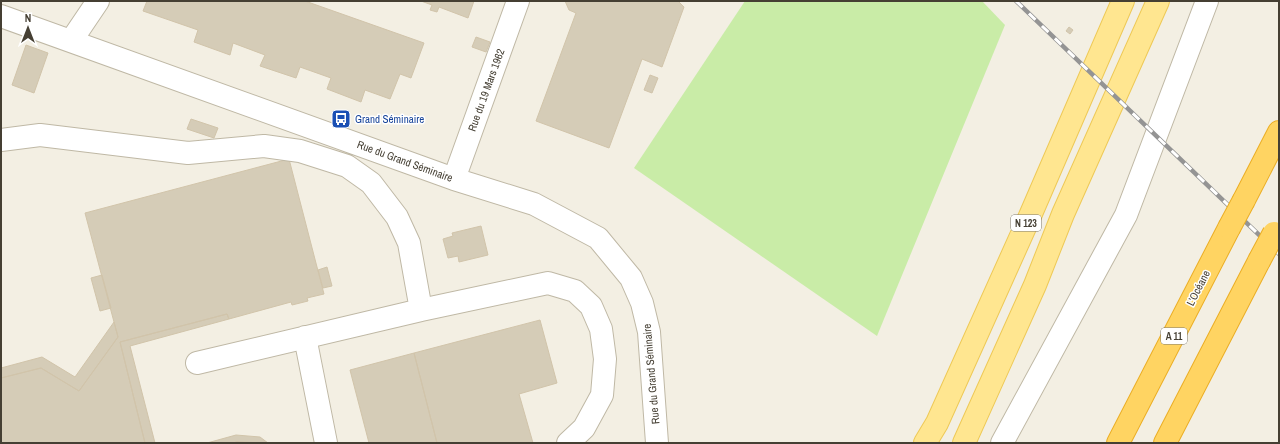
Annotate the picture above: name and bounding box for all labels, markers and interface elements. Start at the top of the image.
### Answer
north arrow [8,8,48,48]
text: N [25,11,31,25]
street label: Rue du 19 Mars 1962 [465,47,507,133]
bus stop icon: Grand Séminaire [330,108,352,130]
place label: Grand Séminaire [355,112,424,126]
street label: Rue du Grand Séminaire [355,137,455,185]
road number: N 123 [1011,215,1041,231]
street label: L’Océane [1183,268,1213,308]
street label: Rue du Grand Séminaire [640,323,662,425]
road number: A 11 [1161,328,1187,344]

